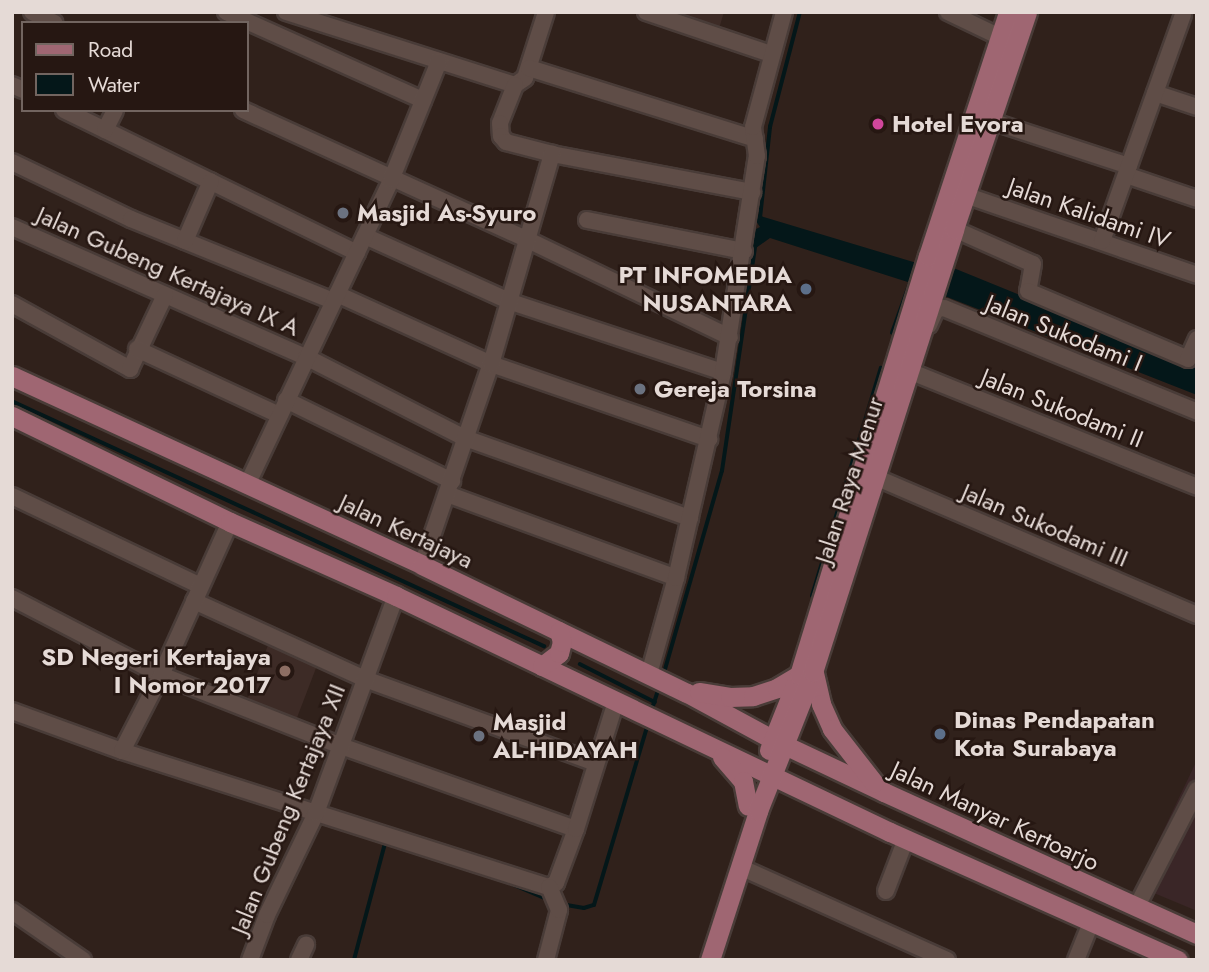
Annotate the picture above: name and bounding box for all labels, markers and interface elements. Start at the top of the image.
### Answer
legend [21,21,248,112]
text: Road [88,35,133,65]
text: Water [88,70,140,100]
place label: Hotel Evora [892,110,1024,138]
marker: Hotel Evora [870,116,886,132]
street label: Jalan Kalidami IV [1004,172,1174,254]
place label: Masjid As-Syuro [357,199,536,227]
street label: Jalan Gubeng Kertajaya IX A [32,200,304,342]
marker: Masjid As-Syuro [335,205,351,221]
place label: PT INFOMEDIA NUSANTARA [619,261,792,317]
marker: PT INFOMEDIA NUSANTARA [798,281,814,297]
street label: Jalan Sukodami I [981,288,1147,378]
street label: Jalan Sukodami II [977,362,1147,454]
place label: Gereja Torsina [654,375,817,403]
marker: Gereja Torsina [632,381,648,397]
street label: Jalan Raya Menur [808,393,890,567]
street label: Jalan Sukodami III [957,477,1133,573]
street label: Jalan Kertajaya [334,487,478,575]
place label: SD Negeri Kertajaya I Nomor 2017 [41,643,271,699]
marker: SD Negeri Kertajaya I Nomor 2017 [277,663,293,679]
street label: Jalan Gubeng Kertajaya XII [225,680,351,938]
place label: Dinas Pendapatan Kota Surabaya [954,706,1155,762]
place label: Masjid AL-HIDAYAH [493,708,638,764]
marker: Dinas Pendapatan Kota Surabaya [932,726,948,742]
marker: Masjid AL-HIDAYAH [471,728,487,744]
street label: Jalan Manyar Kertoarjo [886,755,1104,877]

